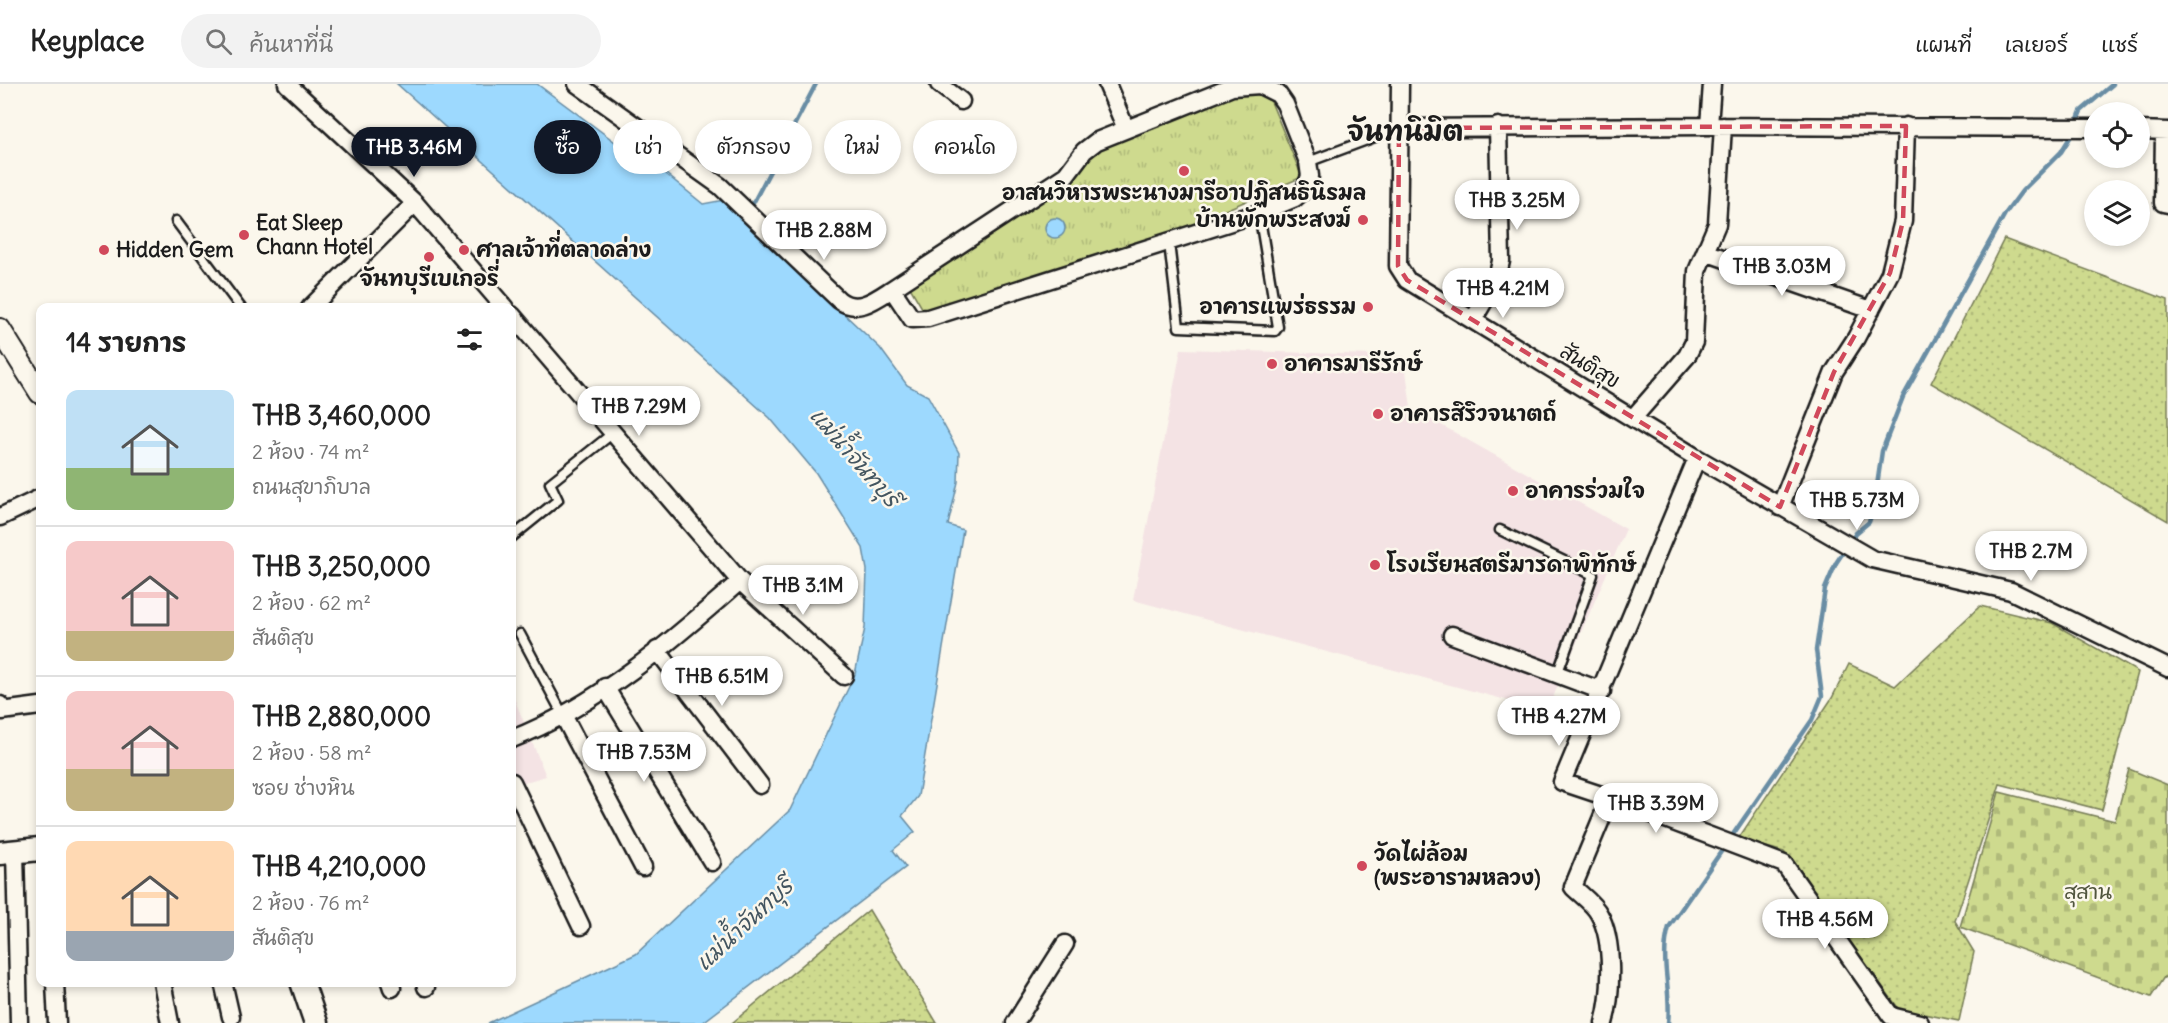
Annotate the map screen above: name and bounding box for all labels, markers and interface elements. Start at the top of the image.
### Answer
search box [181,14,601,68]
text: Keyplace [30,23,145,59]
icon: search [202,25,235,58]
text: ค้นหาที่นี่ [250,30,333,58]
text: แผนที่ [1915,31,1972,58]
text: เลเยอร์ [2005,31,2068,58]
text: แชร์ [2101,31,2138,58]
map controls [2084,102,2150,246]
button: locate [2084,102,2150,168]
district label: จันทนิมิต [1347,114,1463,148]
chip: ซื้อ [534,120,601,174]
chip: เช่า [613,120,683,174]
chip: ตัวกรอง [695,120,812,174]
chip: ใหม่ [824,120,901,174]
chip: คอนโด [913,120,1017,174]
pin: THB 3.46M [345,127,483,178]
text: THB 3.46M [365,134,463,159]
marker: อาสนวิหารพระนางมารีอาปฏิสนธินิรมล [1177,164,1191,178]
place label: อาสนวิหารพระนางมารีอาปฏิสนธินิรมล [1002,179,1366,208]
pin: THB 3.25M [1448,180,1586,231]
button: layers [2084,180,2150,246]
text: THB 3.25M [1469,187,1565,212]
place label: บ้านพักพระสงฆ์ [1196,205,1351,233]
place label: Eat Sleep Chann Hotel [256,209,373,260]
pin: THB 2.88M [755,210,893,261]
marker: บ้านพักพระสงฆ์ [1356,213,1370,227]
text: THB 2.88M [775,217,873,242]
marker: Eat Sleep Chann Hotel [237,228,251,242]
place label: ศาลเจ้าที่ตลาดล่าง [476,229,652,263]
place label: Hidden Gem [116,236,234,263]
marker: Hidden Gem [97,243,111,257]
marker: ศาลเจ้าที่ตลาดล่าง [457,243,471,257]
pin: THB 3.03M [1713,246,1851,297]
marker: จันทบุรีเบเกอรี่ [422,250,436,264]
text: THB 3.03M [1733,253,1831,278]
place label: จันทบุรีเบเกอรี่ [359,258,500,295]
pin: THB 4.21M [1434,268,1572,319]
text: THB 4.21M [1456,275,1550,300]
place label: อาคารแพร่ธรรม [1199,292,1356,320]
marker: อาคารแพร่ธรรม [1361,300,1375,314]
icon: filters [453,323,486,356]
text: 14 รายการ [66,326,186,359]
street label: สันติสุข [1554,337,1625,397]
place label: อาคารมารีรักษ์ [1284,349,1423,377]
marker: อาคารมารีรักษ์ [1265,357,1279,371]
pin: THB 7.29M [570,386,708,437]
text: THB 7.29M [591,393,687,418]
water label: แม่น้ำจันทบุรี [802,398,914,518]
text: THB 3,460,000 [252,399,431,432]
place label: อาคารสิริวจนาตถ์ [1390,399,1557,427]
marker: อาคารสิริวจนาตถ์ [1371,407,1385,421]
icon: home [114,414,186,486]
text: 2 ห้อง · 74 m² [252,439,369,464]
text: ถนนสุขาภิบาล [252,474,371,499]
place label: อาคารร่วมใจ [1525,476,1645,504]
pin: THB 5.73M [1788,480,1926,531]
marker: อาคารร่วมใจ [1506,484,1520,498]
text: THB 5.73M [1809,487,1905,512]
pin: THB 2.7M [1969,531,2093,582]
text: THB 2.7M [1989,538,2073,563]
text: THB 3,250,000 [252,550,431,583]
place label: โรงเรียนสตรีมารดาพิทักษ์ [1386,550,1637,578]
marker: โรงเรียนสตรีมารดาพิทักษ์ [1368,558,1382,572]
icon: home [114,565,186,637]
pin: THB 3.1M [741,565,865,616]
text: THB 3.1M [762,572,844,597]
text: 2 ห้อง · 62 m² [252,590,371,615]
text: สันติสุข [252,625,314,650]
pin: THB 6.51M [653,656,791,707]
text: THB 6.51M [675,663,769,688]
pin: THB 4.27M [1490,696,1628,747]
text: THB 2,880,000 [252,700,431,733]
text: THB 4.27M [1511,703,1607,728]
icon: home [114,715,186,787]
pin: THB 7.53M [575,732,713,783]
text: THB 7.53M [596,739,692,764]
text: 2 ห้อง · 58 m² [252,740,371,765]
text: ซอย ช่างหิน [252,775,355,800]
pin: THB 3.39M [1587,783,1725,834]
text: THB 3.39M [1607,790,1705,815]
place label: วัดไผ่ล้อม (พระอารามหลวง) [1374,839,1541,891]
text: THB 4,210,000 [252,850,426,883]
marker: วัดไผ่ล้อม (พระอารามหลวง) [1355,859,1369,873]
water label: แม่น้ำจันทบุรี [685,864,804,978]
icon: home [114,865,186,937]
park label: สุสาน [2064,878,2112,908]
text: 2 ห้อง · 76 m² [252,890,370,915]
pin: THB 4.56M [1756,899,1894,950]
text: THB 4.56M [1776,906,1874,931]
text: สันติสุข [252,925,314,950]

